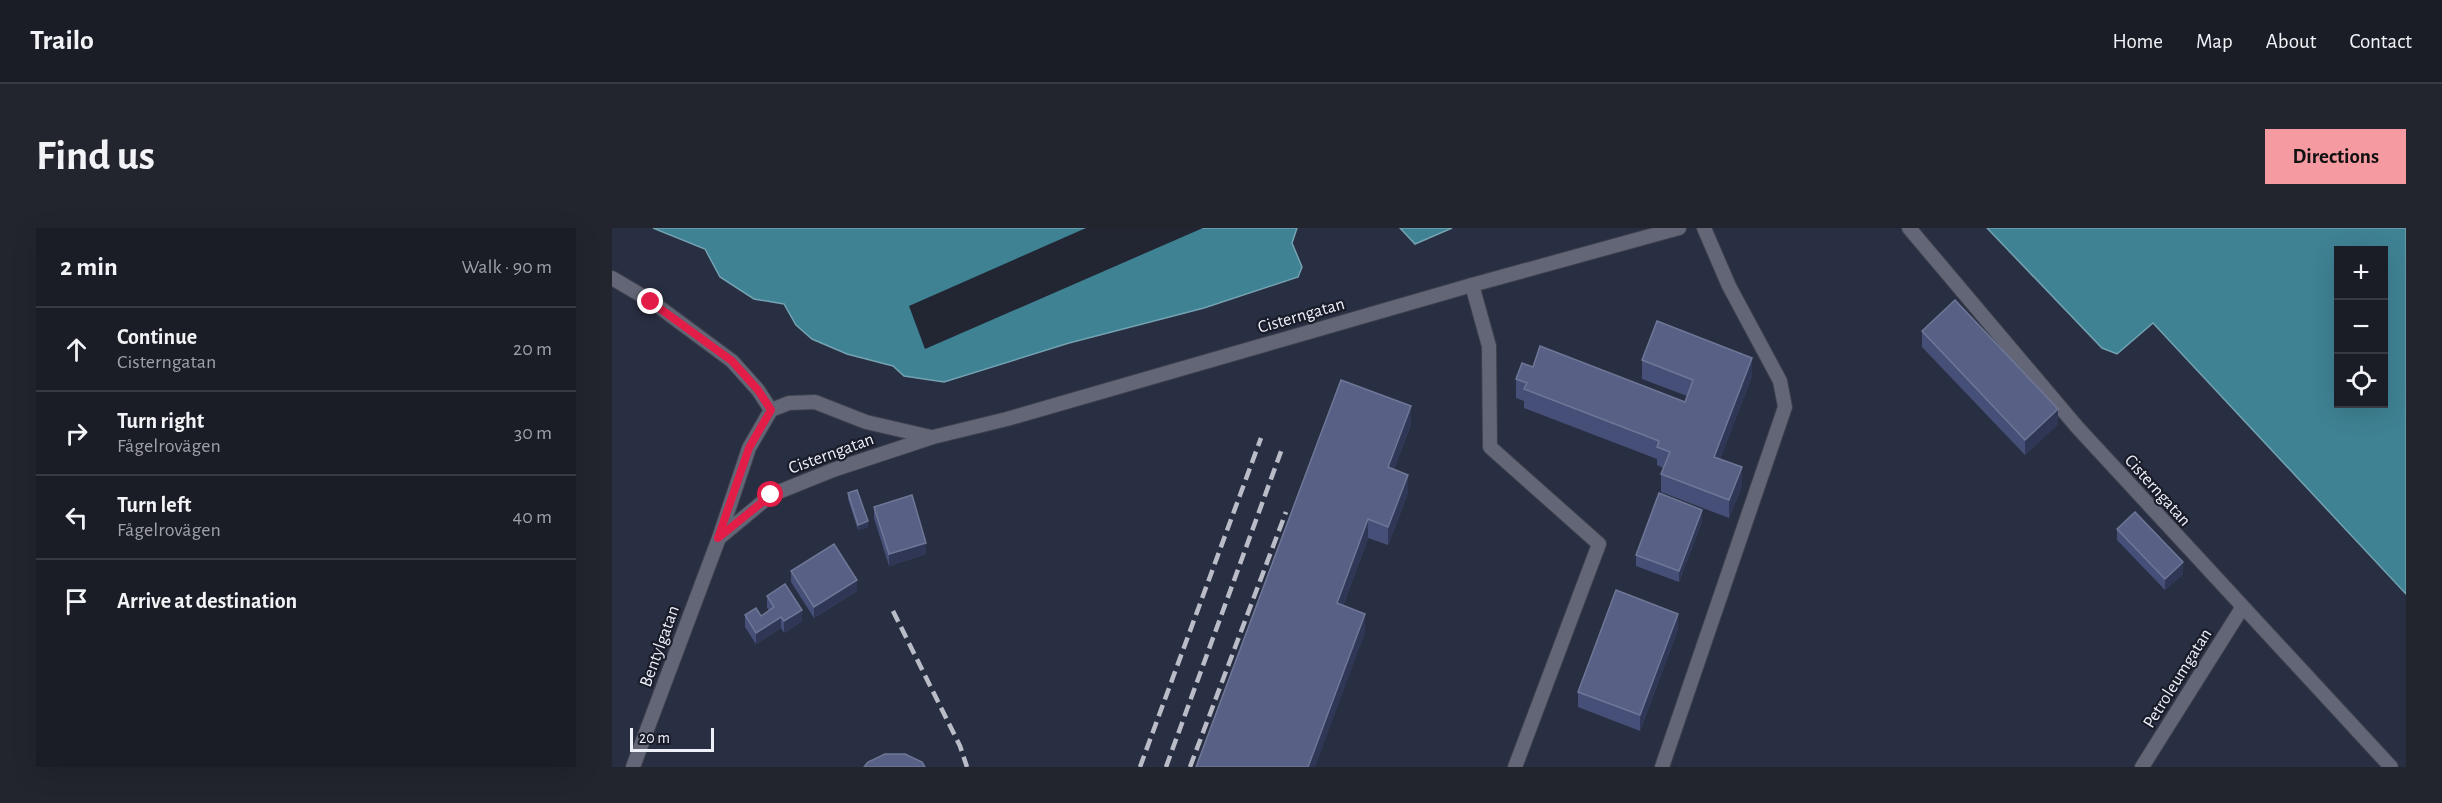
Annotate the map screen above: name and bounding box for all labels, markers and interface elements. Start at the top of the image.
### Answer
text: Trailo [30,27,94,55]
text: Home [2112,31,2163,52]
text: Map [2196,31,2233,52]
text: About [2266,31,2316,52]
text: Contact [2349,31,2412,52]
button: Directions [2265,129,2406,184]
text: Find us [36,135,155,177]
map controls [2334,246,2388,408]
button: + [2334,246,2388,300]
text: 2 min [60,254,118,280]
text: Walk · 90 m [461,257,552,277]
route end [637,288,663,314]
street label: Cisterngatan [1256,295,1347,337]
button: − [2334,300,2388,354]
text: Continue [117,326,197,348]
icon: ahead [60,333,93,366]
text: 20 m [513,339,552,359]
text: Cisterngatan [117,352,216,372]
button: locate [2334,354,2388,408]
text: Turn right [117,410,204,432]
icon: right [60,417,93,450]
text: 30 m [514,423,552,443]
street label: Cisterngatan [786,430,876,478]
text: Fågelrovägen [117,436,221,456]
street label: Cisterngatan [2121,451,2194,530]
route start [757,481,783,507]
text: Turn left [117,494,191,516]
icon: left [60,501,93,534]
text: 40 m [513,507,552,527]
text: Fågelrovägen [117,520,221,540]
icon: arrive [60,585,93,618]
text: Arrive at destination [117,590,297,612]
street label: Bentylgatan [637,603,683,689]
street label: Petroleumgatan [2140,626,2216,731]
scale bar [630,725,714,752]
text: 20 m [639,730,670,746]

